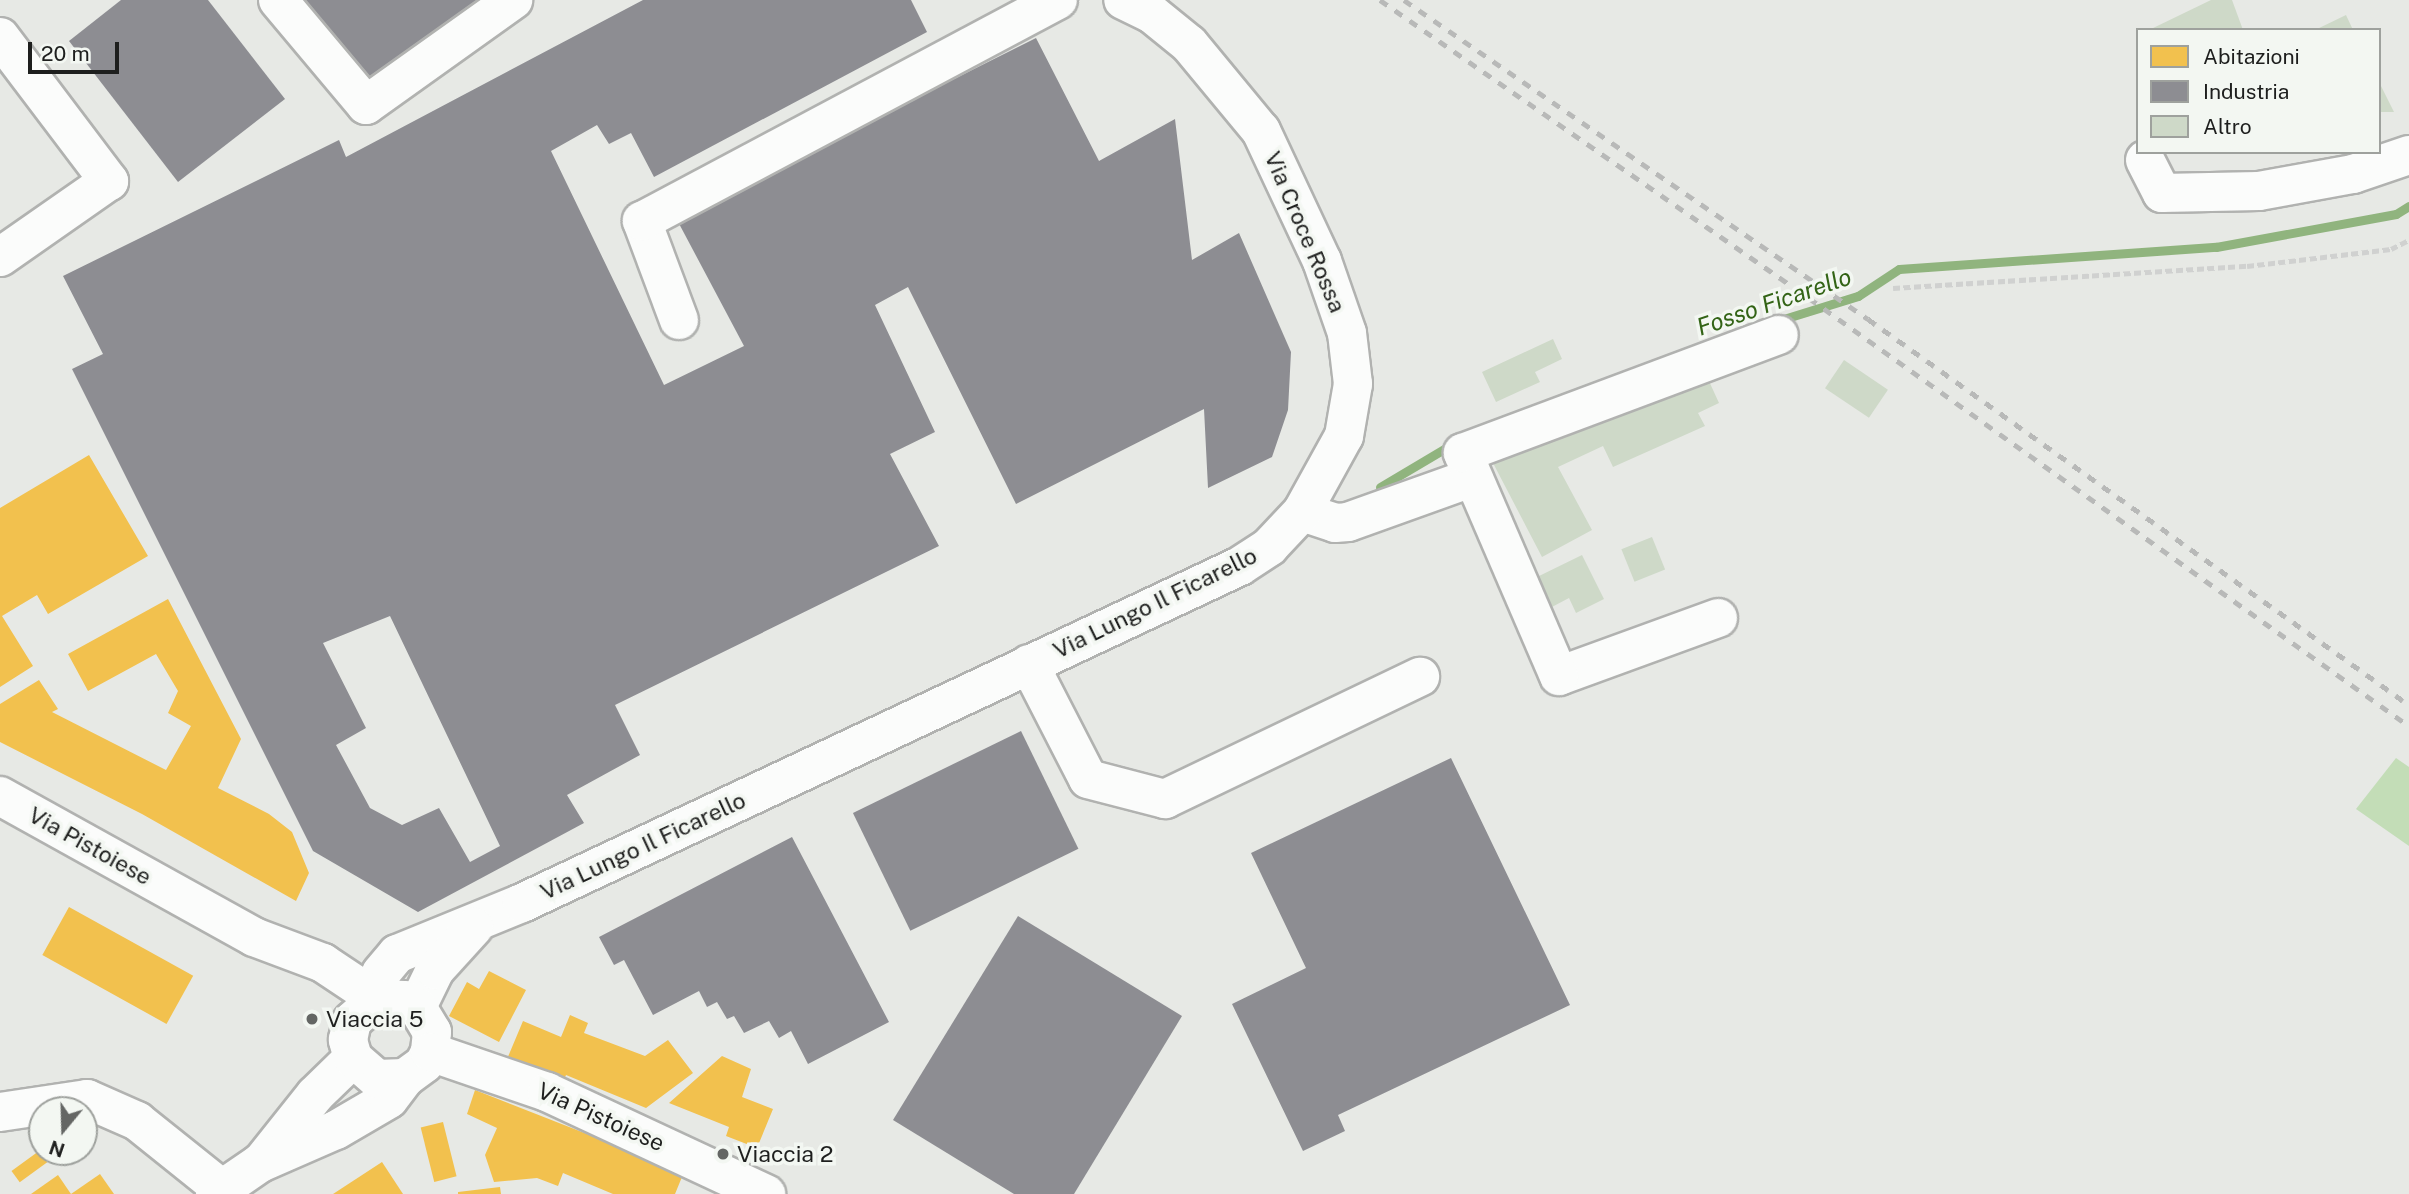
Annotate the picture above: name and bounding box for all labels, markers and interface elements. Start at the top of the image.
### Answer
scale bar [32,28,122,72]
legend [2136,28,2381,154]
text: 20 m [41,41,90,66]
text: Abitazioni [2203,44,2300,69]
text: Industria [2203,79,2289,104]
text: Altro [2203,114,2252,139]
street label: Via Croce Rossa [1259,147,1351,317]
water label: Fosso Ficarello [1693,262,1855,342]
street label: Via Lungo Il Ficarello [1049,542,1261,664]
street label: Via Lungo Il Ficarello [536,786,750,906]
street label: Via Pistoiese [24,801,156,891]
place label: Viaccia 5 [326,1005,423,1033]
marker: Viaccia 5 [304,1011,320,1027]
street label: Via Pistoiese [533,1077,669,1157]
north arrow [28,1096,98,1166]
text: N [46,1136,67,1162]
place label: Viaccia 2 [737,1140,833,1168]
marker: Viaccia 2 [715,1146,731,1162]

